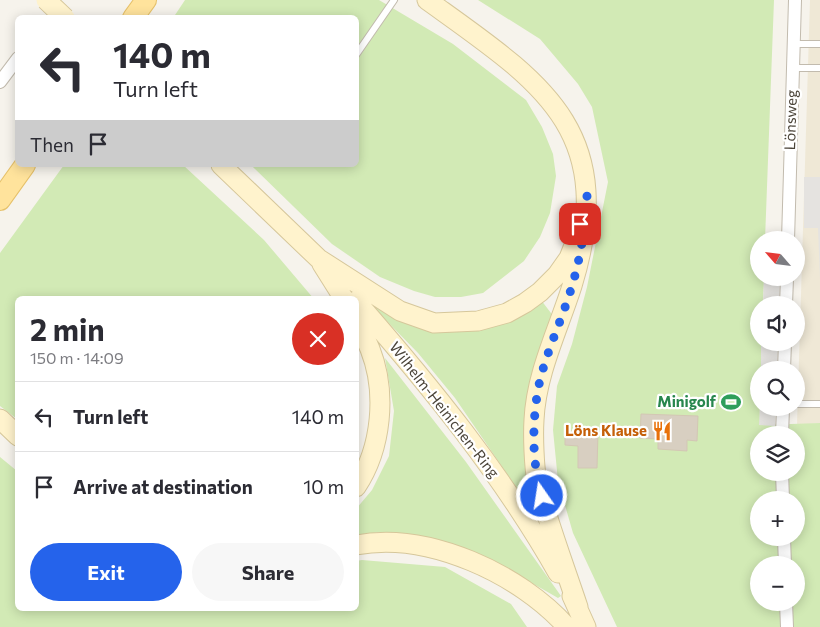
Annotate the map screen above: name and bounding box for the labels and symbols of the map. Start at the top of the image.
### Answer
street label: Lönsweg [780,89,800,151]
pin [559,203,601,245]
north arrow [750,231,805,286]
street label: Wilhelm-Heinichen-Ring [386,338,503,481]
sports icon: Minigolf [720,391,742,413]
place label: Minigolf [657,392,717,410]
restaurant icon: Löns Klause [651,420,673,442]
place label: Löns Klause [565,421,647,439]
position arrow [515,469,567,521]

